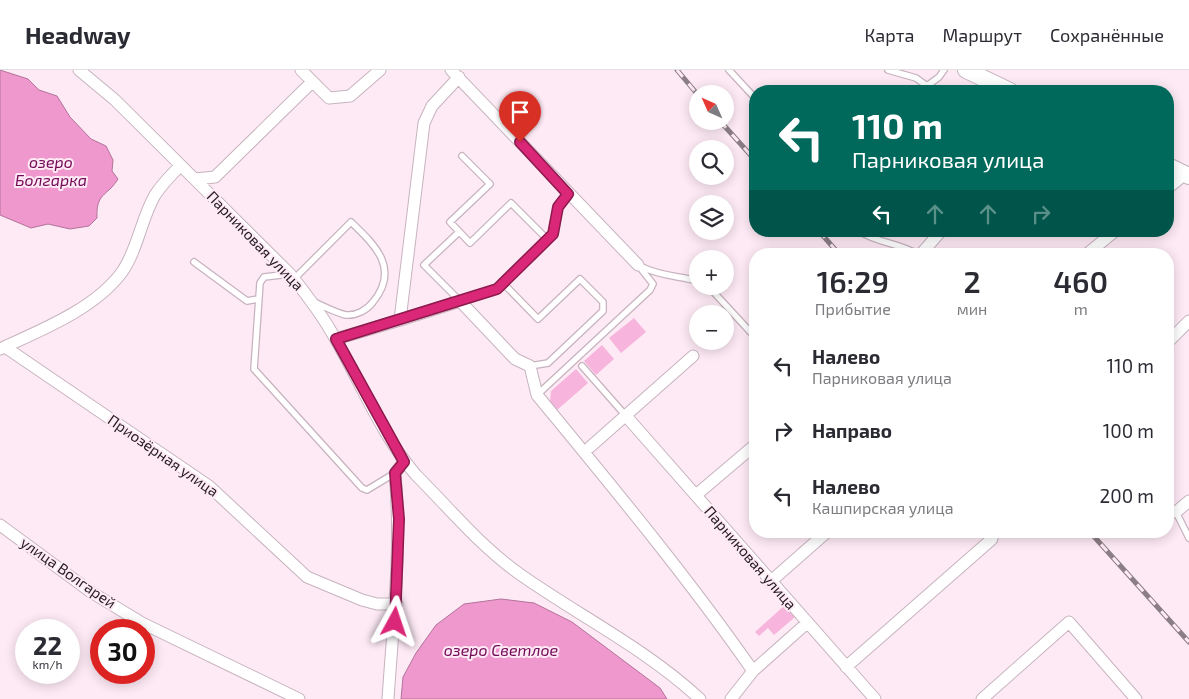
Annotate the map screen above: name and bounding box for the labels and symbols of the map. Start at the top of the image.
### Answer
north arrow [689,85,734,130]
pin [499,91,541,142]
water label: озеро Болгарка [15,152,87,189]
street label: Парниковая улица [203,187,308,294]
street label: Приозёрная улица [104,410,222,501]
street label: Парниковая улица [700,502,801,613]
street label: улица Волгарей [17,533,120,613]
position arrow [368,595,420,647]
speed limit sign: 30 [90,619,155,684]
water label: озеро Светлое [444,640,559,659]

